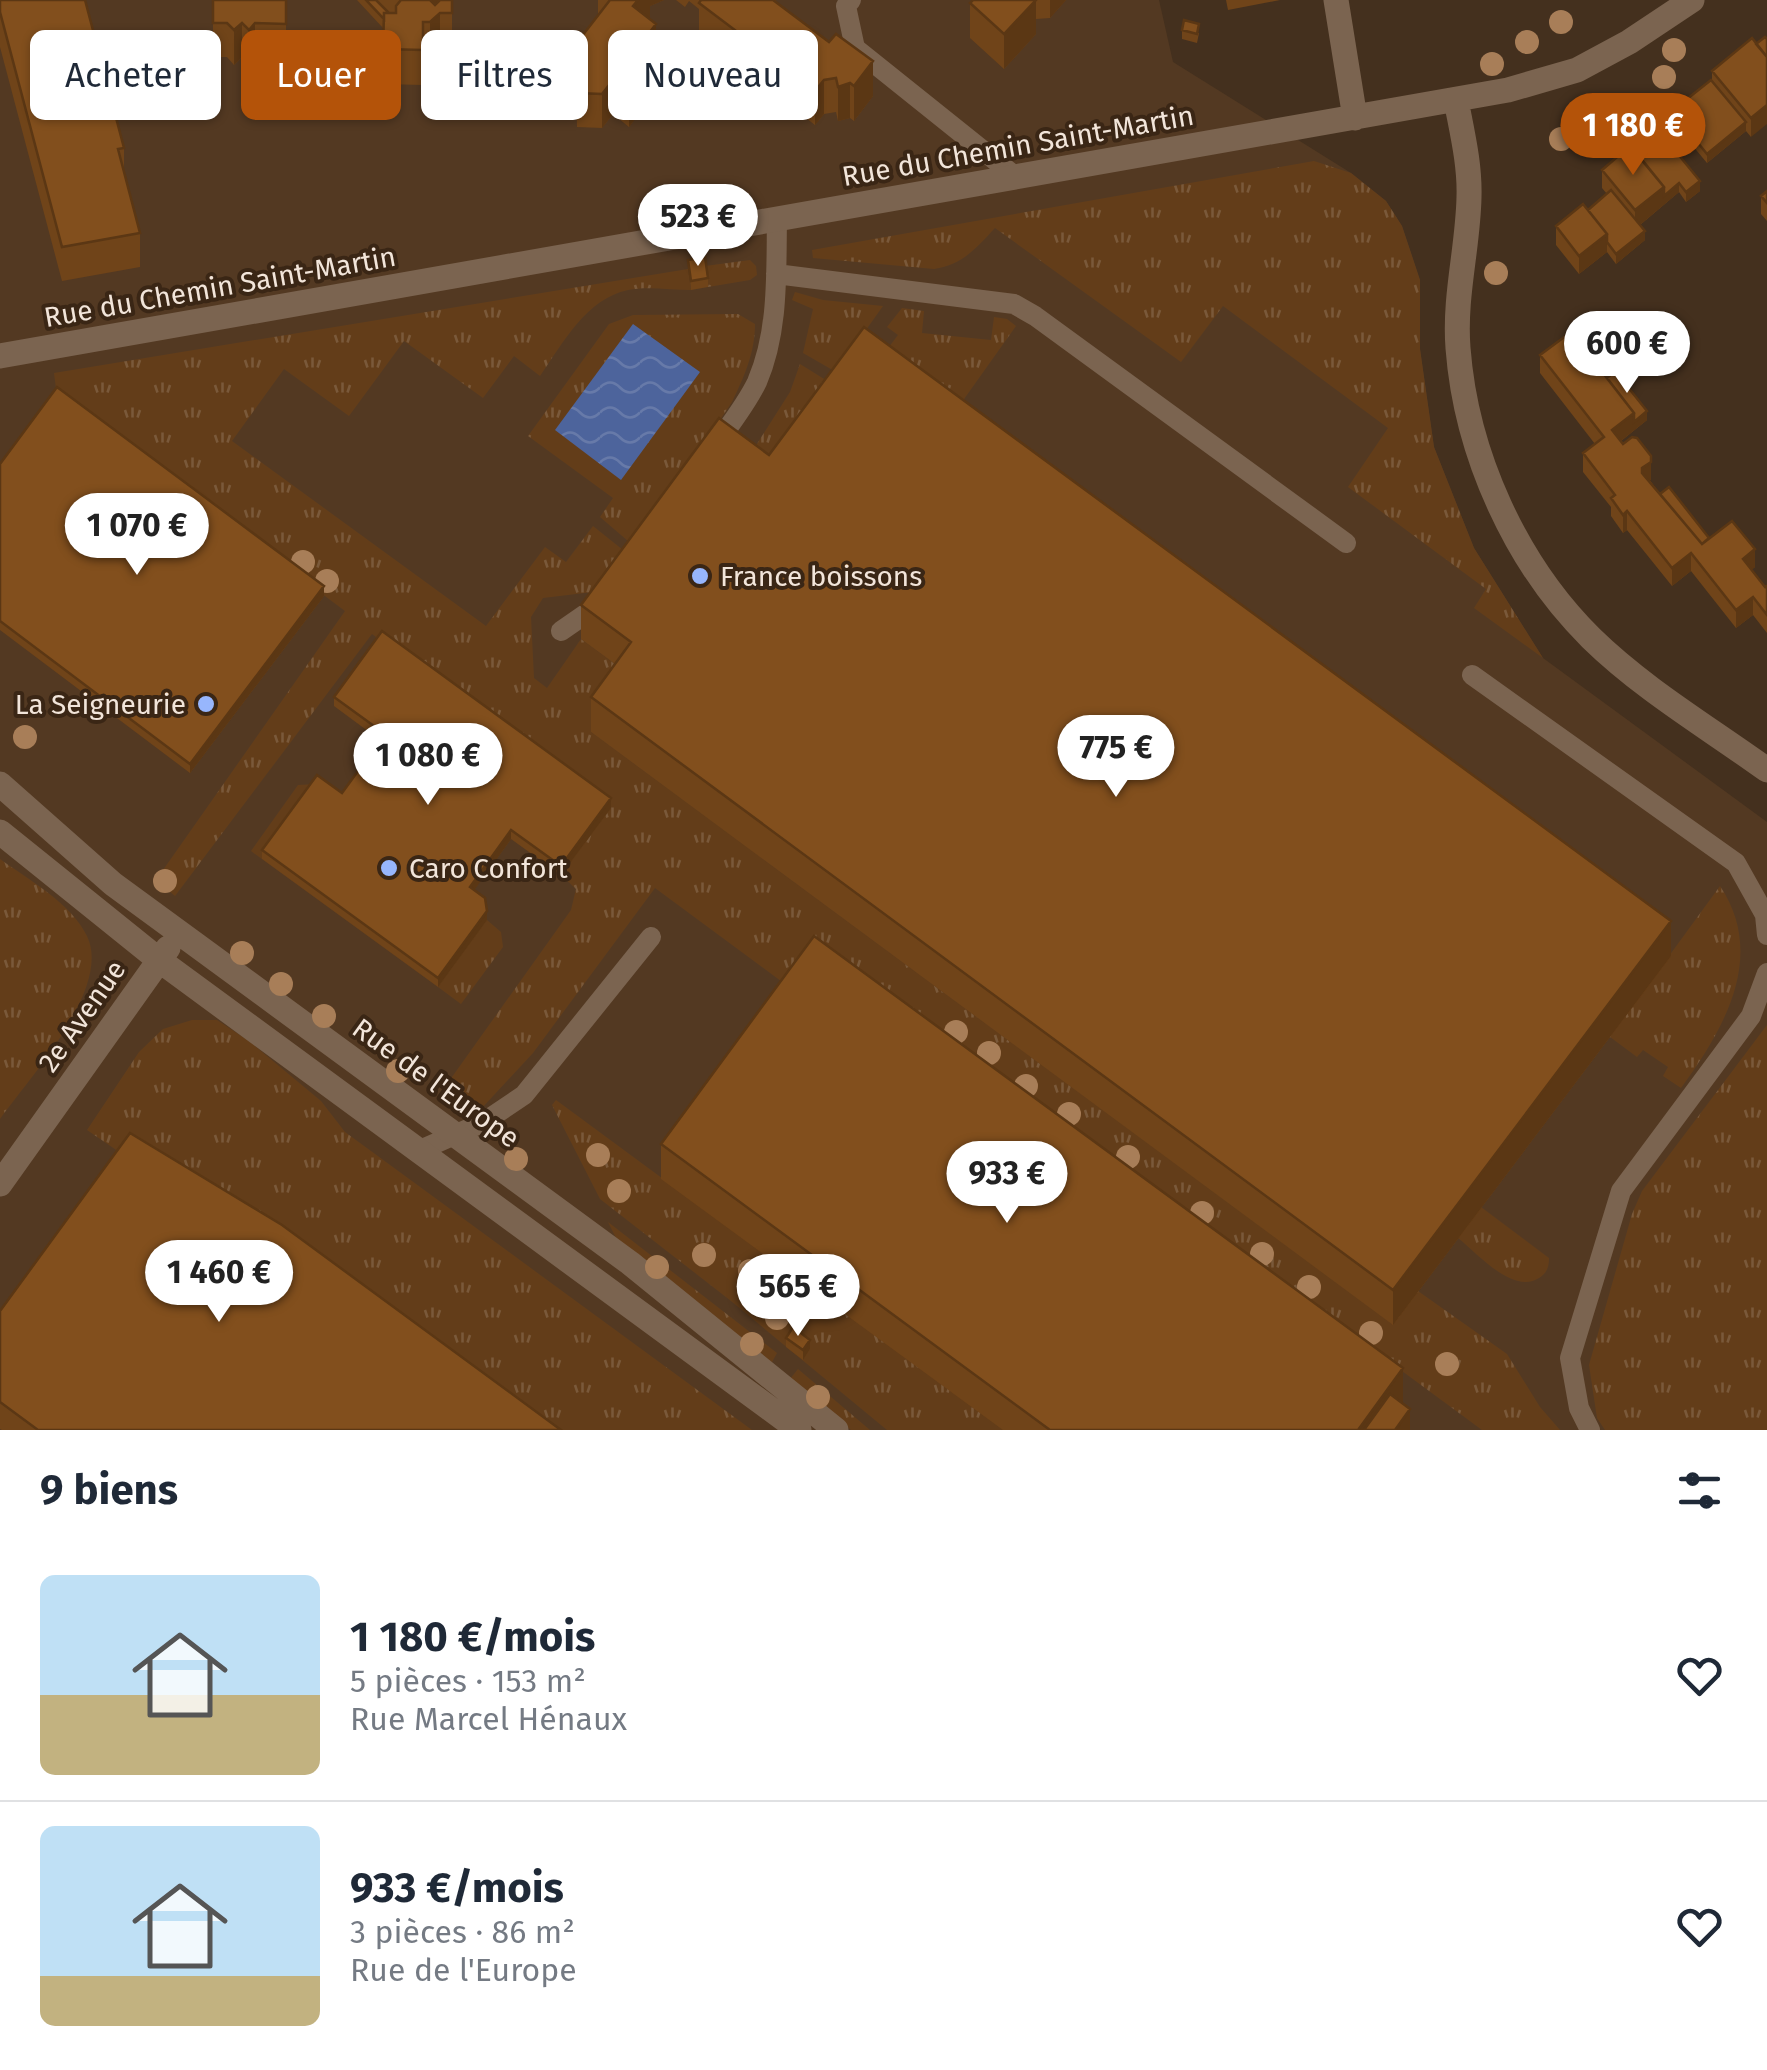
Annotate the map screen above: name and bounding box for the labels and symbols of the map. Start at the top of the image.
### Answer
pin: 1 180 € [1541,93,1725,178]
street label: Rue du Chemin Saint-Martin [840,99,1196,193]
pin: 523 € [628,184,768,269]
street label: Rue du Chemin Saint-Martin [42,240,398,334]
pin: 600 € [1557,311,1697,396]
pin: 1 070 € [45,493,229,578]
place label: France boissons [720,560,922,593]
marker: France boissons [689,565,711,587]
place label: La Seigneurie [15,688,186,721]
marker: La Seigneurie [195,693,217,715]
pin: 775 € [1046,715,1186,800]
pin: 1 080 € [336,723,520,808]
place label: Caro Confort [409,852,569,885]
marker: Caro Confort [378,857,400,879]
street label: 2e Avenue [32,954,132,1078]
street label: Rue de l'Europe [346,1011,526,1155]
pin: 933 € [937,1141,1077,1226]
pin: 1 460 € [127,1240,311,1325]
pin: 565 € [728,1254,868,1339]

